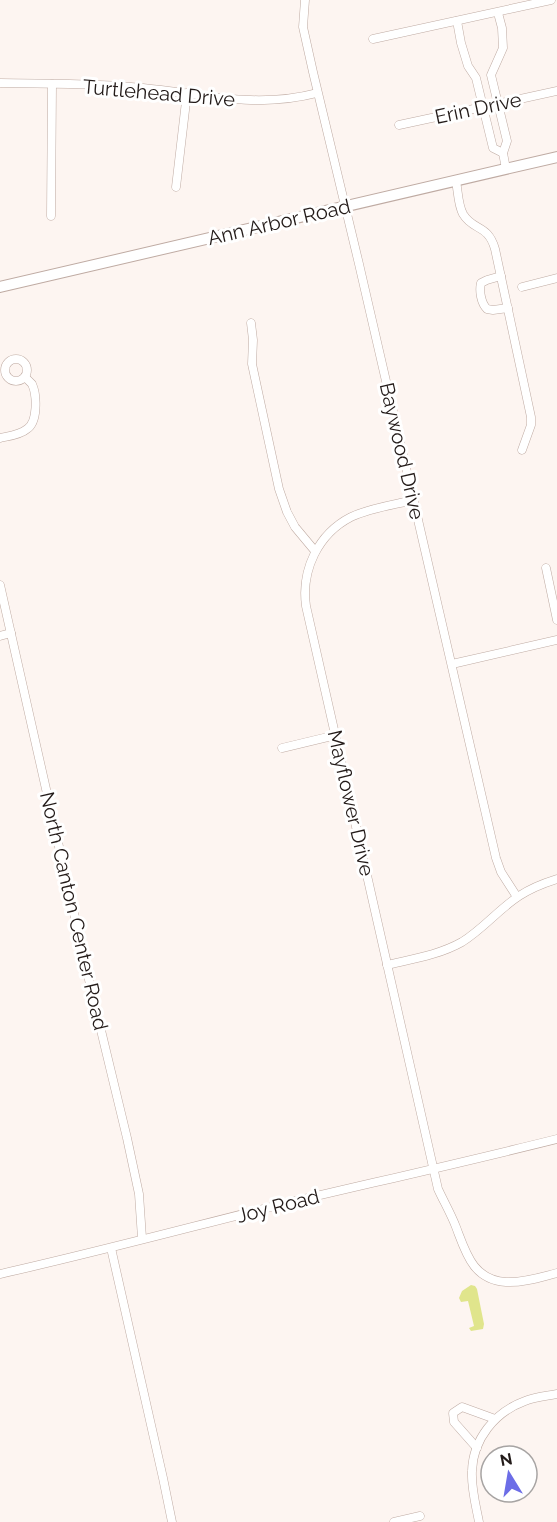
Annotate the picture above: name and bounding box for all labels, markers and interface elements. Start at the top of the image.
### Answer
street label: Turtlehead Drive [82,74,236,112]
street label: Erin Drive [432,87,524,129]
street label: Ann Arbor Road [205,194,353,250]
street label: Baywood Drive [375,380,429,522]
street label: Mayflower Drive [323,728,380,879]
street label: North Canton Center Road [35,789,113,1033]
street label: Joy Road [234,1184,322,1228]
north arrow [479,1444,539,1504]
text: N [498,1449,514,1470]

